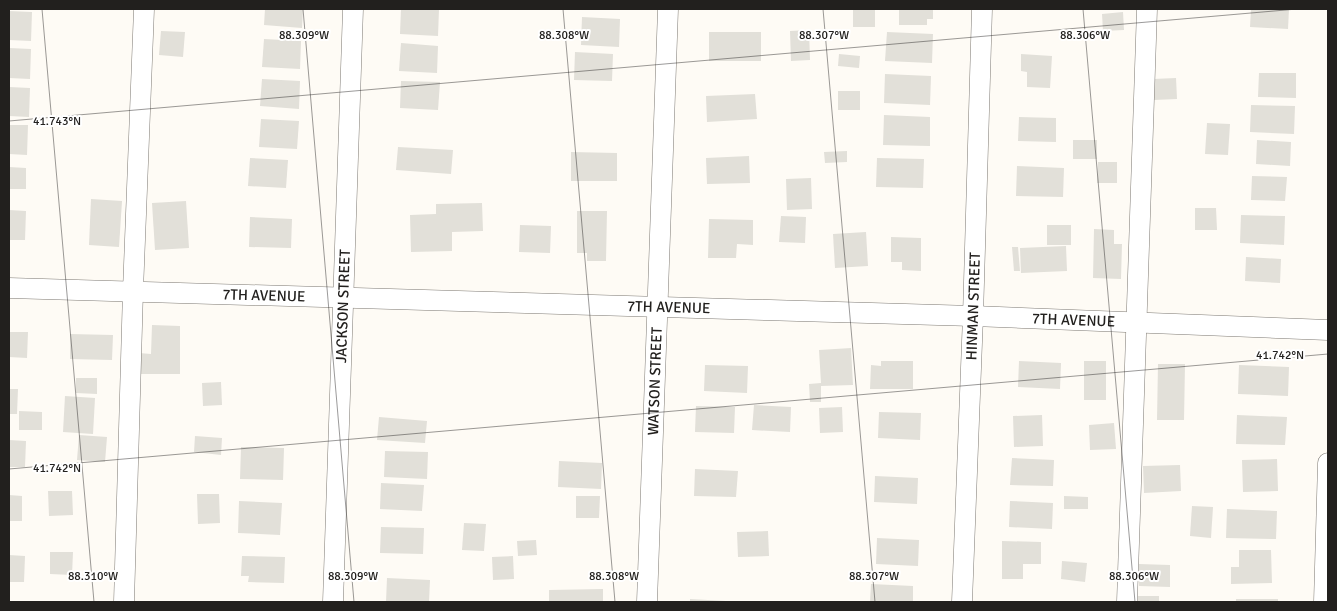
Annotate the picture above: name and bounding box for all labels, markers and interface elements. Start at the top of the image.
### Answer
text: 88.309°W [279,28,329,43]
text: 88.308°W [539,28,589,43]
text: 88.307°W [799,28,849,43]
text: 88.306°W [1060,28,1110,43]
text: 41.743°N [33,114,81,129]
street label: JACKSON STREET [332,248,354,363]
street label: HINMAN STREET [962,251,984,361]
street label: 7TH AVENUE [222,285,306,306]
street label: 7TH AVENUE [627,297,711,317]
street label: 7TH AVENUE [1032,309,1115,331]
street label: WATSON STREET [644,326,666,436]
text: 41.742°N [1256,348,1304,363]
text: 41.742°N [33,461,81,476]
text: 88.310°W [68,569,118,584]
text: 88.309°W [328,569,378,584]
text: 88.308°W [589,569,639,584]
text: 88.307°W [849,569,899,584]
text: 88.306°W [1109,569,1159,584]

